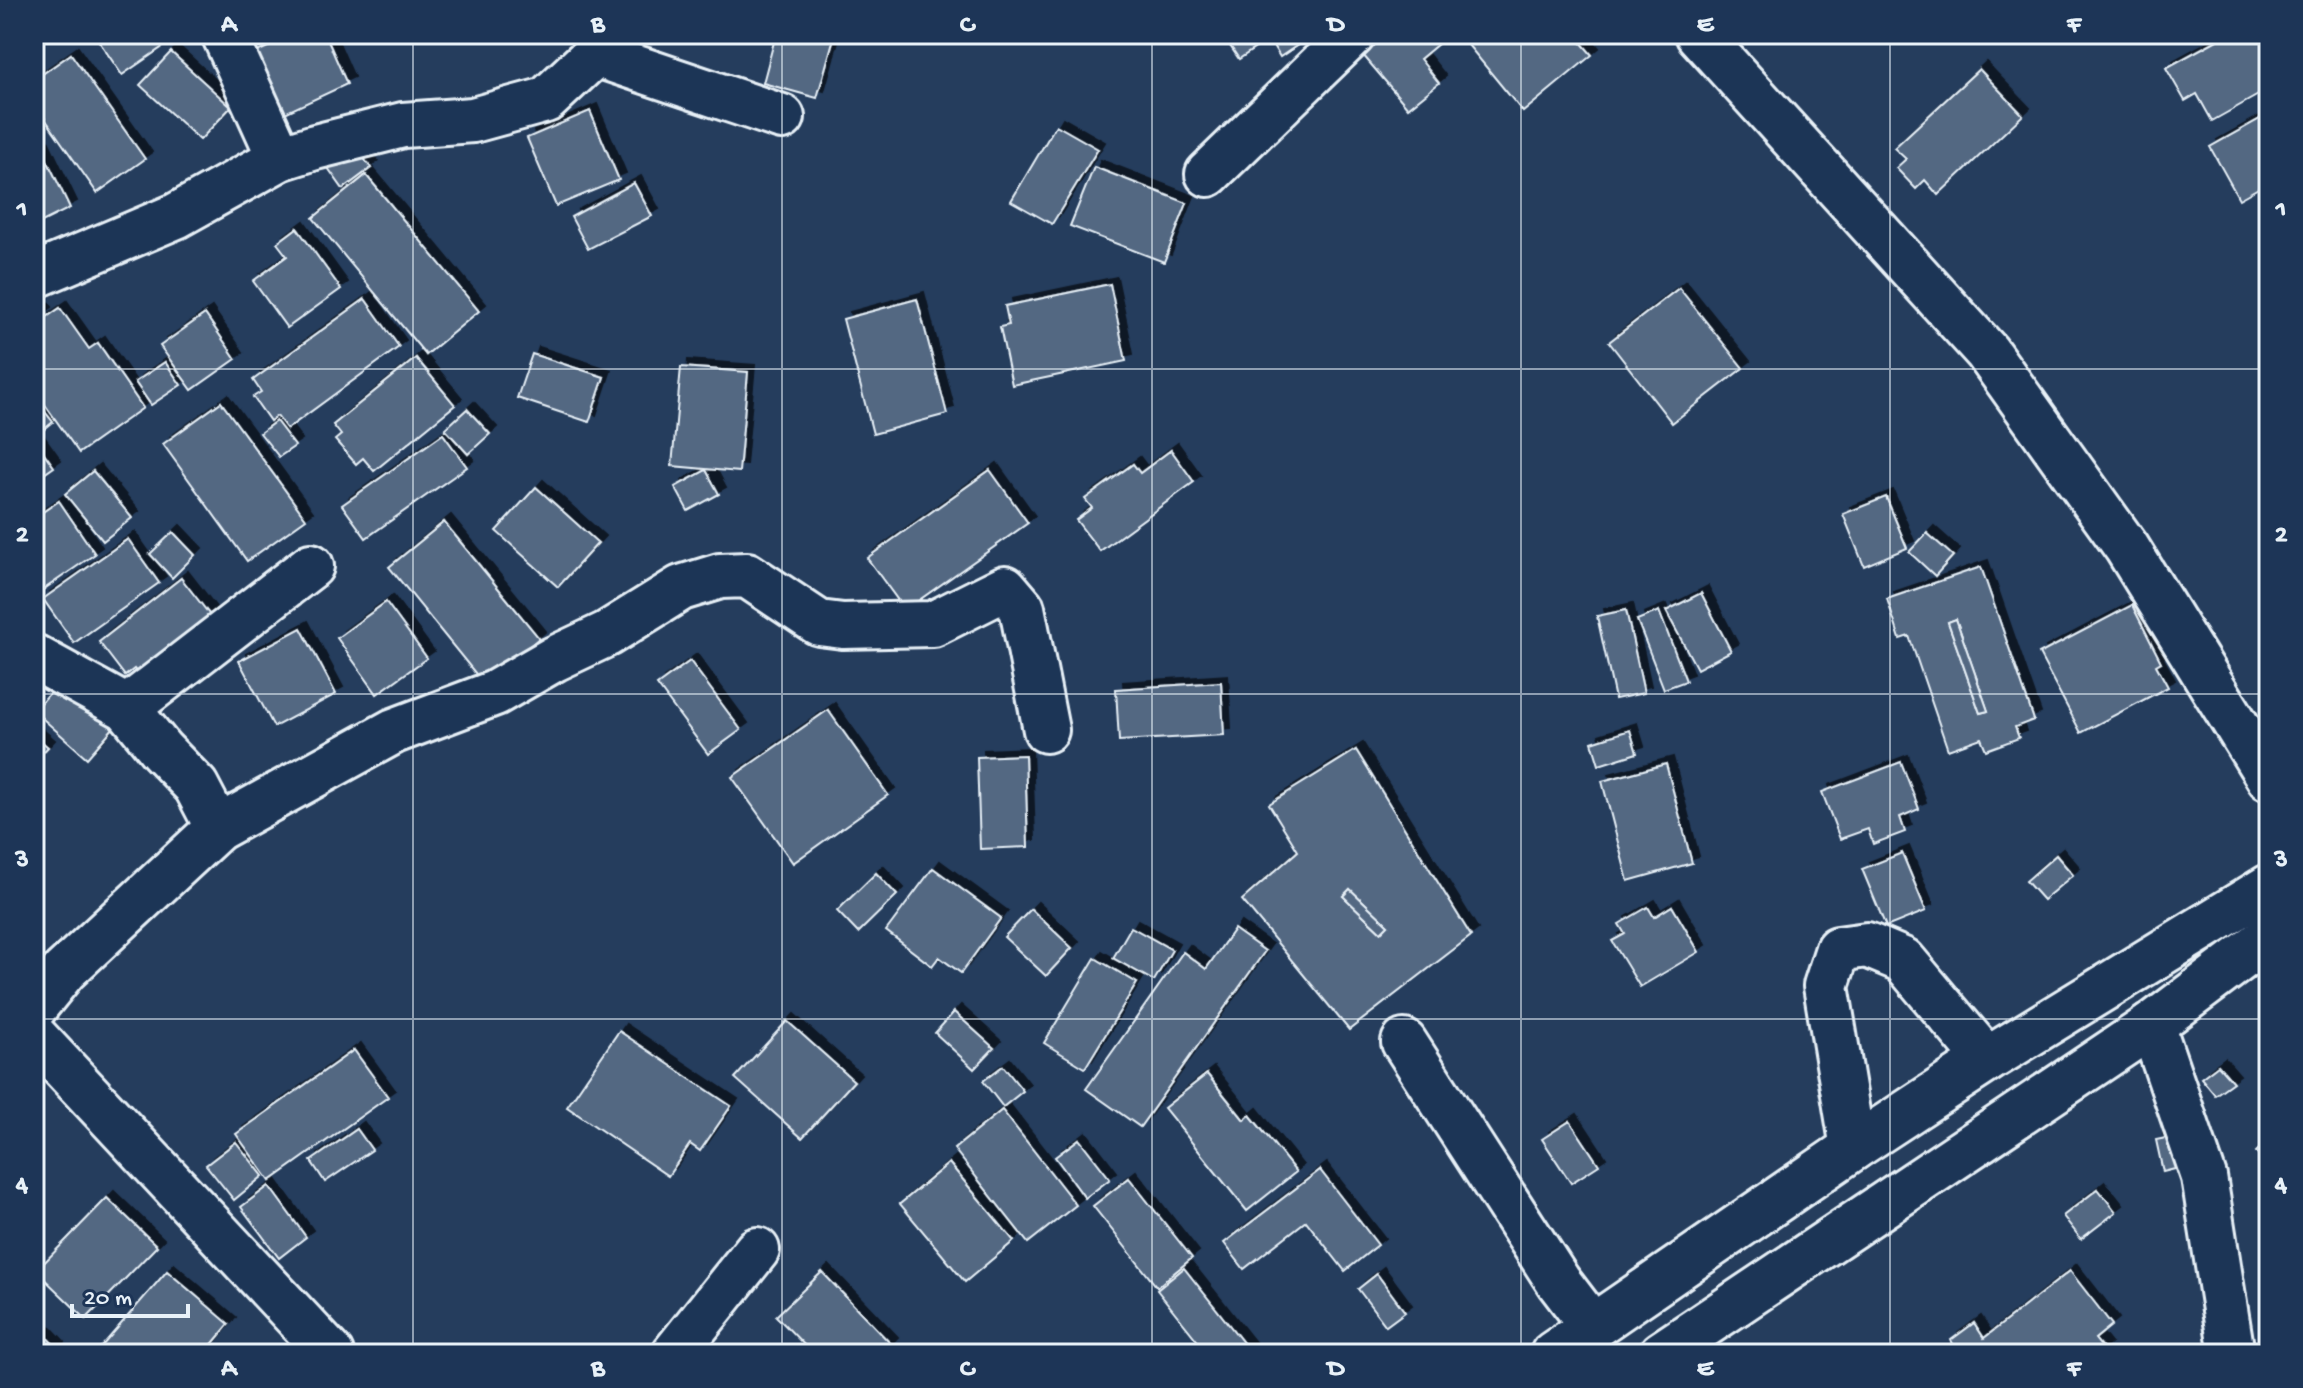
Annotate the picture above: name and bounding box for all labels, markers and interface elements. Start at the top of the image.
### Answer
text: A [220,11,238,42]
text: B [590,11,606,42]
text: C [960,11,977,42]
text: D [1326,11,1346,42]
text: E [1697,11,1715,42]
text: F [2066,11,2082,42]
text: 1 [16,196,27,227]
text: 1 [2275,196,2286,227]
text: 2 [16,521,29,552]
text: 2 [2275,521,2288,552]
text: 3 [14,846,29,877]
text: 3 [2273,846,2288,877]
text: 4 [15,1171,29,1202]
text: 4 [2274,1171,2288,1202]
scale bar [72,1268,188,1318]
text: 20 m [84,1285,132,1314]
text: A [220,1355,238,1386]
text: B [590,1355,606,1386]
text: C [960,1355,977,1386]
text: D [1326,1355,1346,1386]
text: E [1697,1355,1715,1386]
text: F [2066,1355,2082,1386]

